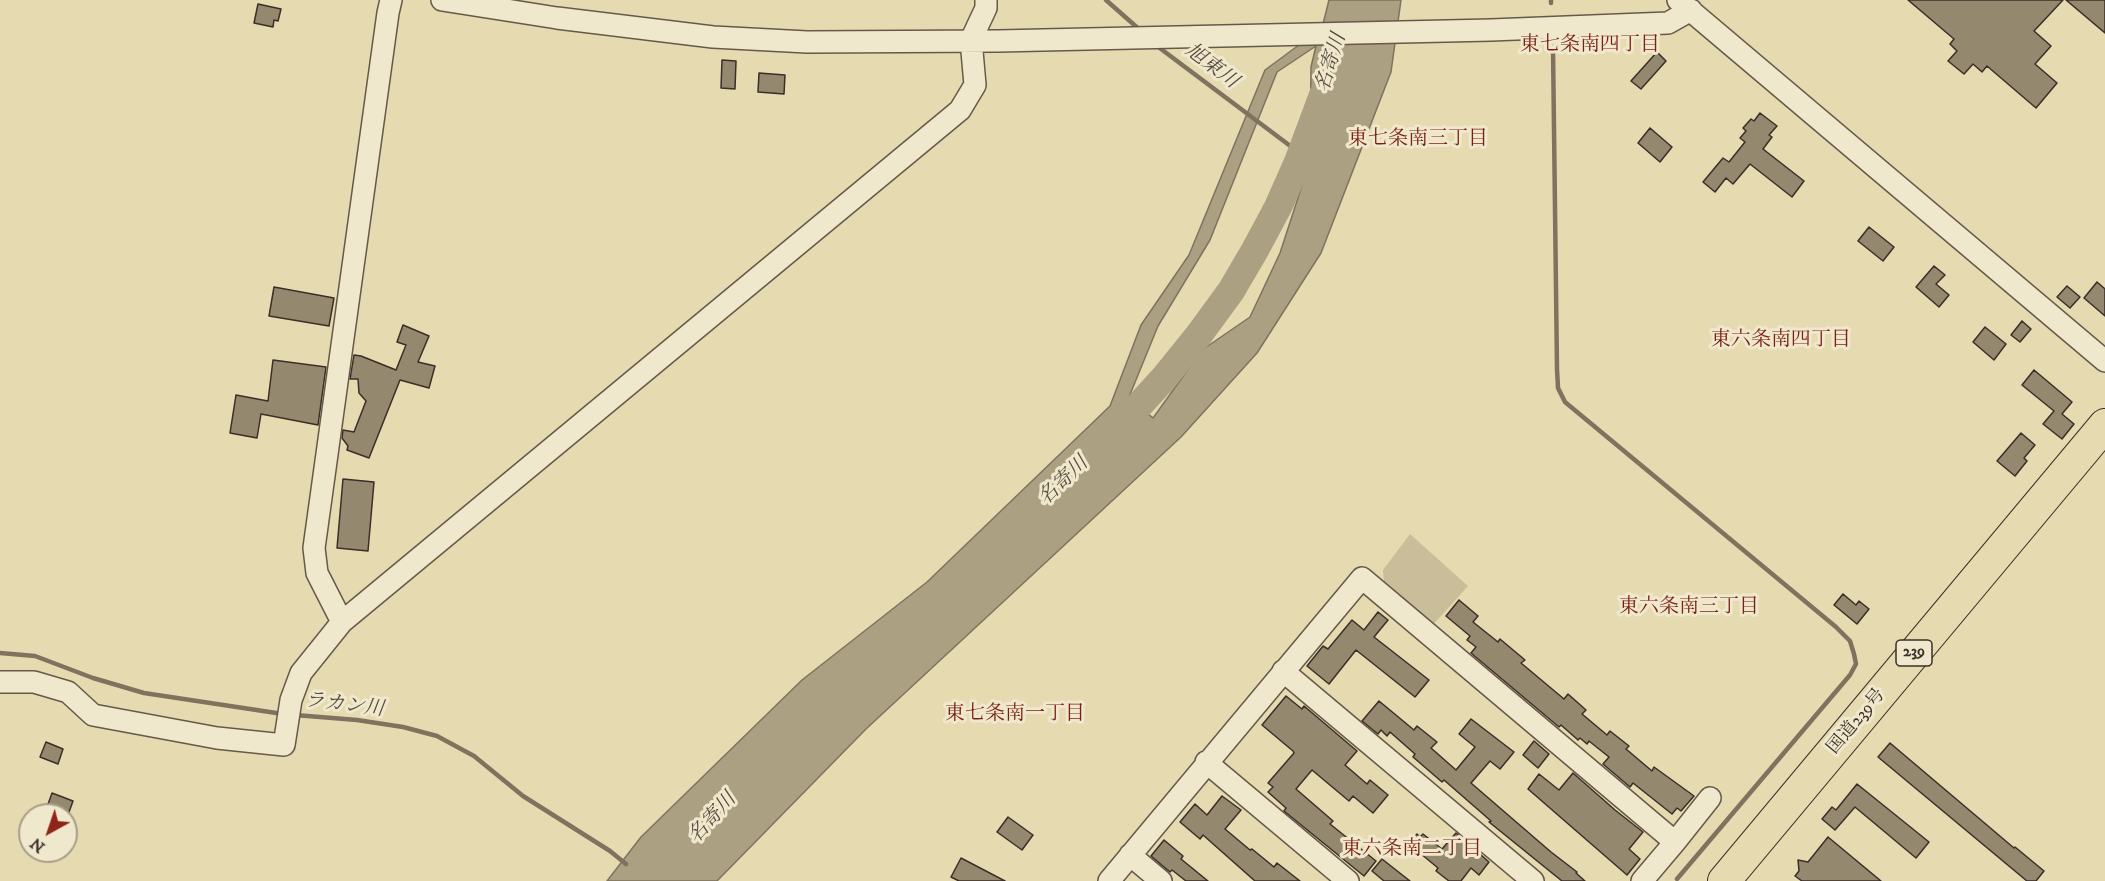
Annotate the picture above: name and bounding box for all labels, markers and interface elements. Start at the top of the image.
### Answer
water label: 名寄川 [1312,31,1352,95]
district label: 東七条南四丁目 [1520,34,1660,58]
water label: 旭東川 [1180,39,1242,95]
district label: 東七条南三丁目 [1348,128,1488,152]
district label: 東六条南四丁目 [1711,329,1851,353]
water label: 名寄川 [1034,453,1094,511]
district label: 東六条南三丁目 [1619,596,1759,620]
road number: 239 [1896,640,1932,666]
street label: 国道239号 [1823,685,1891,759]
water label: ラカン川 [303,689,385,723]
district label: 東七条南一丁目 [945,703,1085,727]
water label: 名寄川 [684,789,742,849]
north arrow [18,803,78,863]
text: N [26,833,49,857]
district label: 東六条南二丁目 [1342,838,1482,862]

